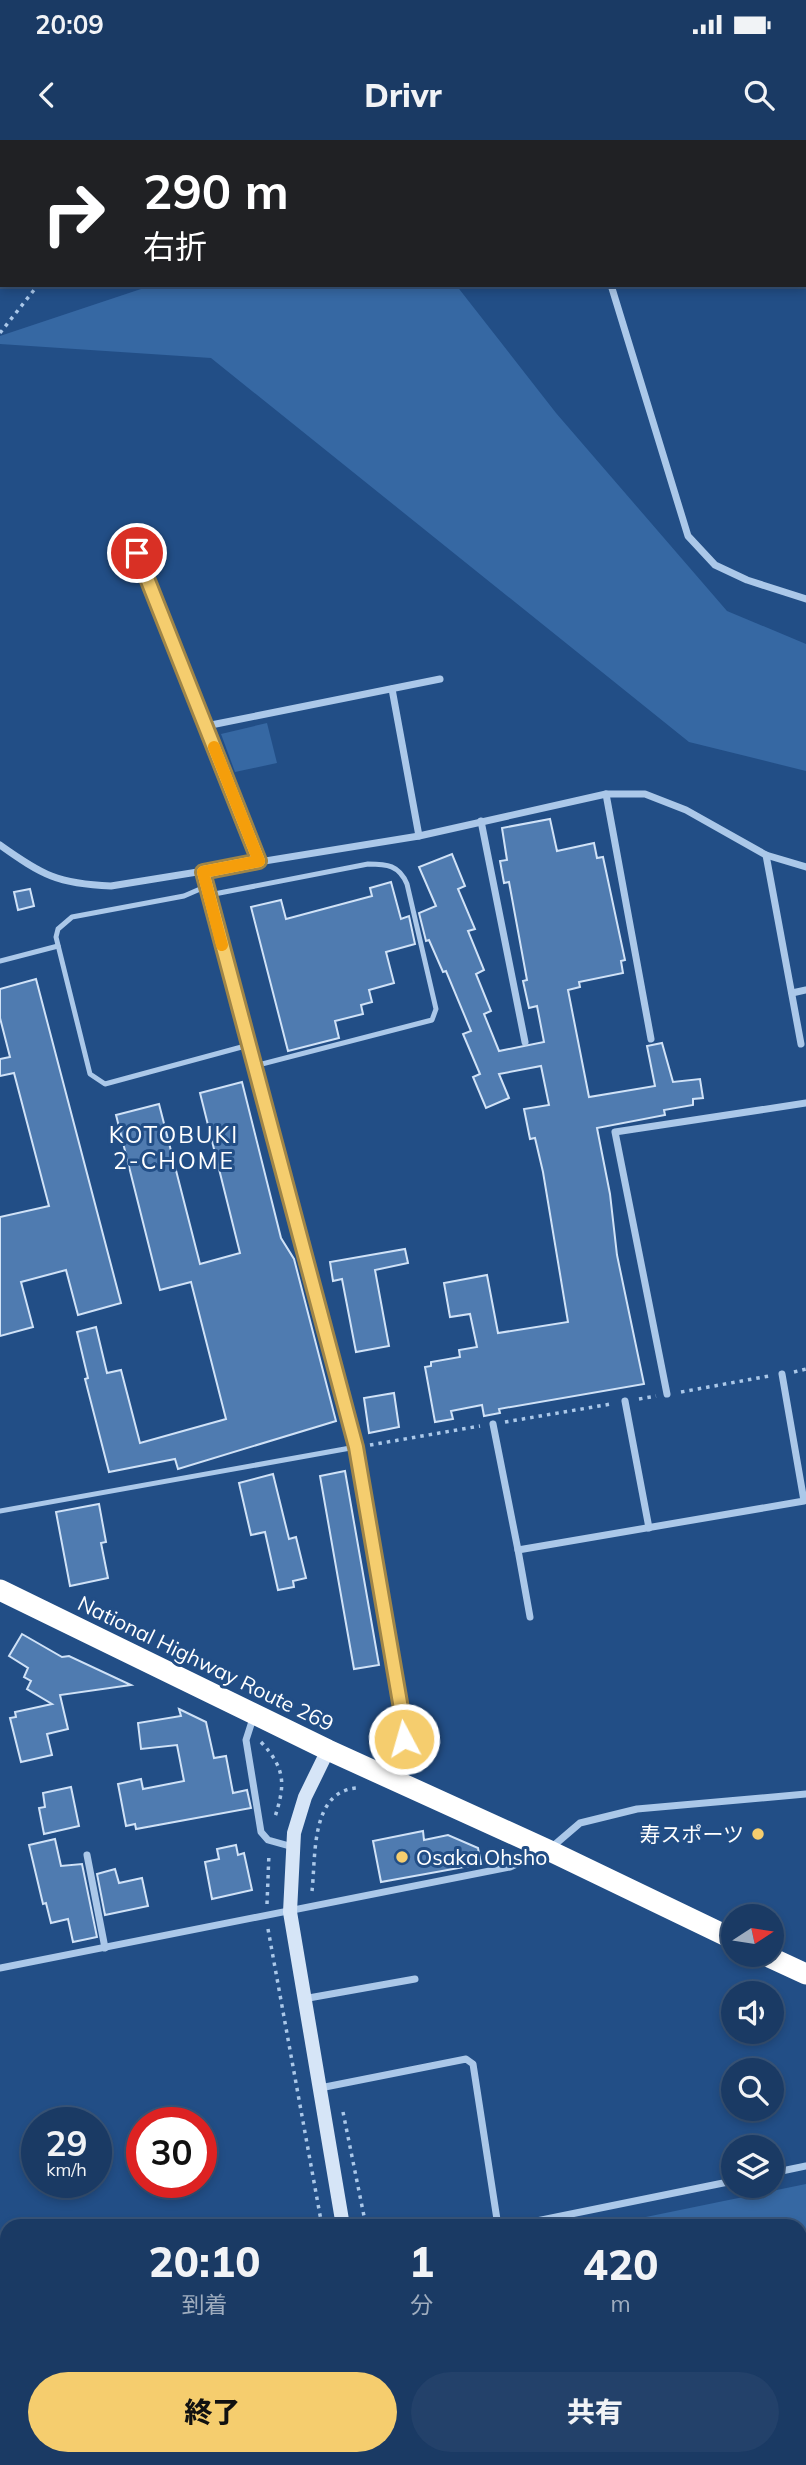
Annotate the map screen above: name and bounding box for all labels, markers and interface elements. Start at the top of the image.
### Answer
text: 20:09 [35,8,104,41]
text: Drivr [364,75,442,115]
icon: back [28,76,66,114]
icon: search [740,76,778,114]
text: 290 m [143,160,289,221]
icon: right [28,168,119,259]
text: 右折 [143,226,207,266]
pin [107,523,167,583]
icon: arrive [118,534,156,572]
district label: KOTOBUKI 2-CHOME [109,1120,239,1175]
street label: National Highway Route 269 [74,1590,338,1736]
position arrow [367,1702,441,1776]
place label: 寿スポーツ [639,1821,744,1847]
marker: 寿スポーツ [750,1826,766,1842]
place label: Osaka Ohsho [416,1844,547,1870]
marker: Osaka Ohsho [394,1849,410,1865]
north arrow [721,1904,784,1967]
map controls [721,1904,784,2198]
button: sound [721,1981,784,2044]
button: search [721,2058,784,2121]
speed limit sign: 30 [126,2107,217,2198]
text: 29 [45,2121,88,2165]
button: layers [721,2135,784,2198]
text: km/h [46,2158,87,2181]
text: 20:10 [149,2235,260,2288]
text: 1 [409,2235,434,2288]
text: 420 [583,2238,658,2291]
text: m [610,2289,631,2318]
text: 到着 [181,2290,227,2319]
text: 分 [410,2290,433,2319]
button: 終了 [28,2372,397,2452]
button: 共有 [411,2372,779,2452]

